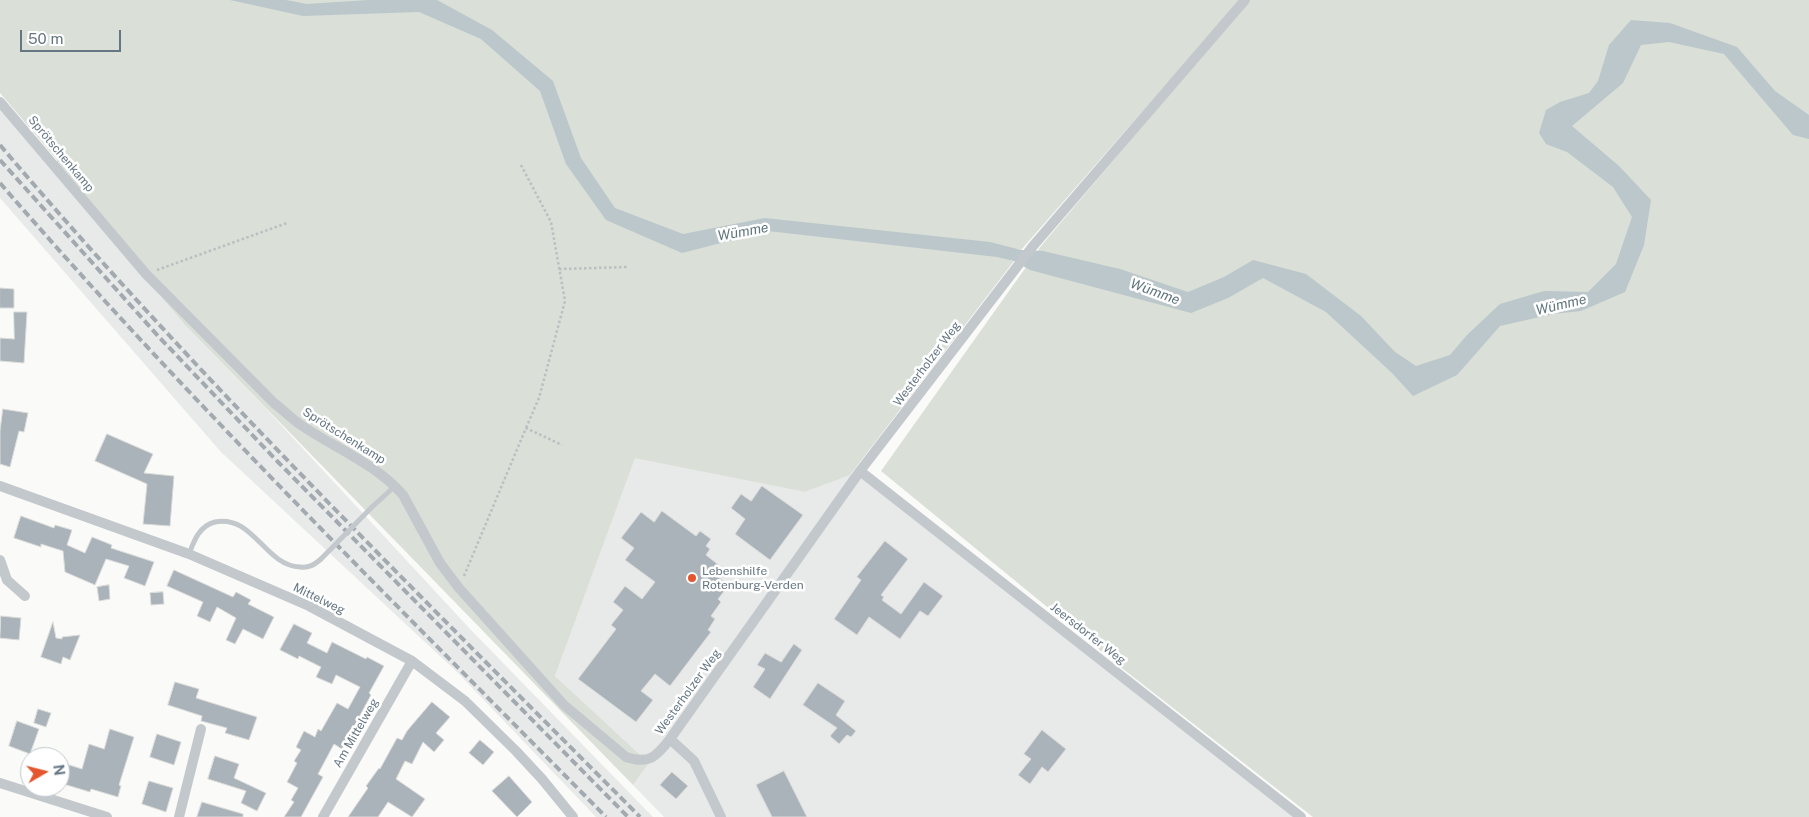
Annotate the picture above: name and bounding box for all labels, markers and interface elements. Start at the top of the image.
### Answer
scale bar [22,20,124,52]
text: 50 m [28,30,63,47]
street label: Sprötschenkamp [25,113,97,195]
water label: Wümme [716,219,770,245]
water label: Wümme [1128,275,1182,309]
water label: Wümme [1534,291,1588,319]
street label: Westerholzer Weg [890,319,964,409]
street label: Sprötschenkamp [300,405,388,467]
place label: Lebenshilfe Rotenburg-Verden [702,564,804,592]
marker: Lebenshilfe Rotenburg-Verden [686,572,698,584]
street label: Mittelweg [291,580,347,618]
street label: Jeersdorfer Weg [1047,600,1129,668]
street label: Westerholzer Weg [652,646,724,738]
street label: Am Mittelweg [330,696,382,770]
north arrow [20,747,70,797]
text: N [50,764,68,777]

